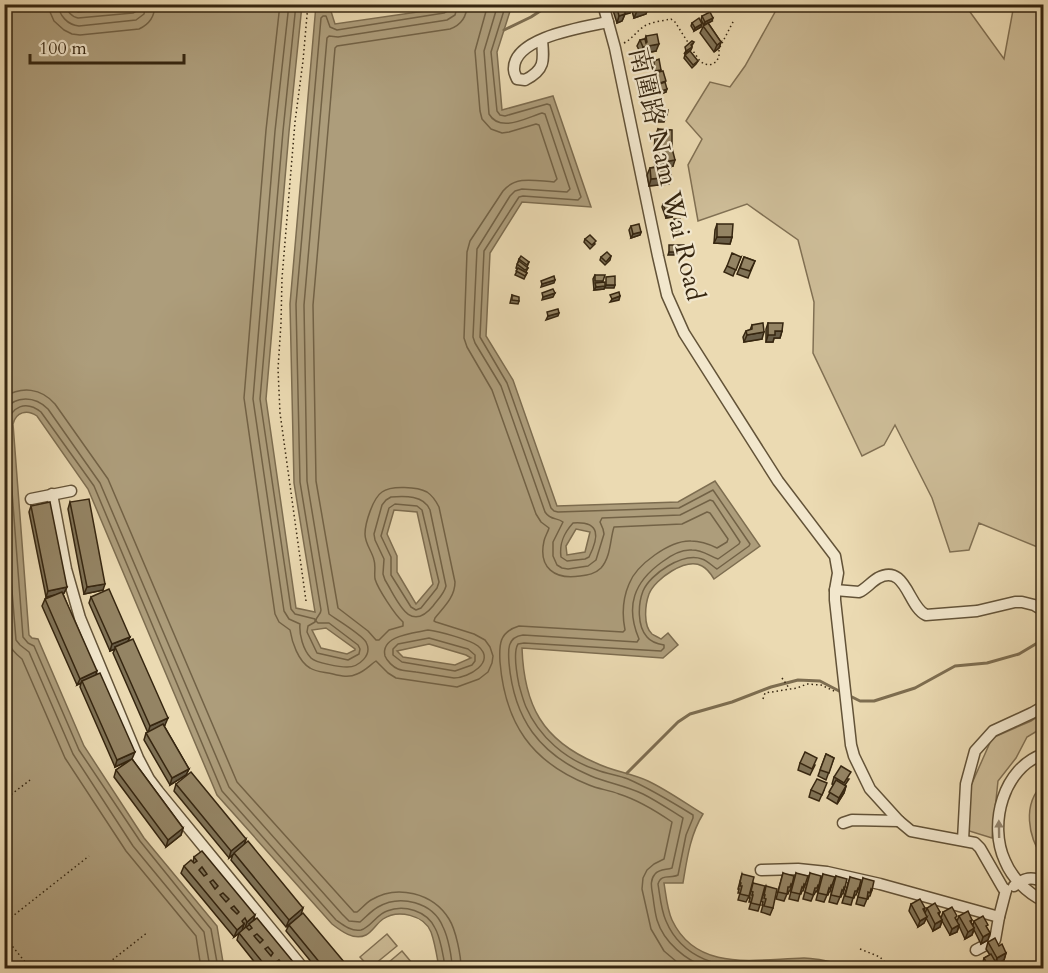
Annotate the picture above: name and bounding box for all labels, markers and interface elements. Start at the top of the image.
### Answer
scale bar [30,27,184,65]
text: 100 m [39,36,87,61]
street label: 南圍路 Nam Wai Road [621,44,713,304]
one-way arrow [994,820,1003,839]

